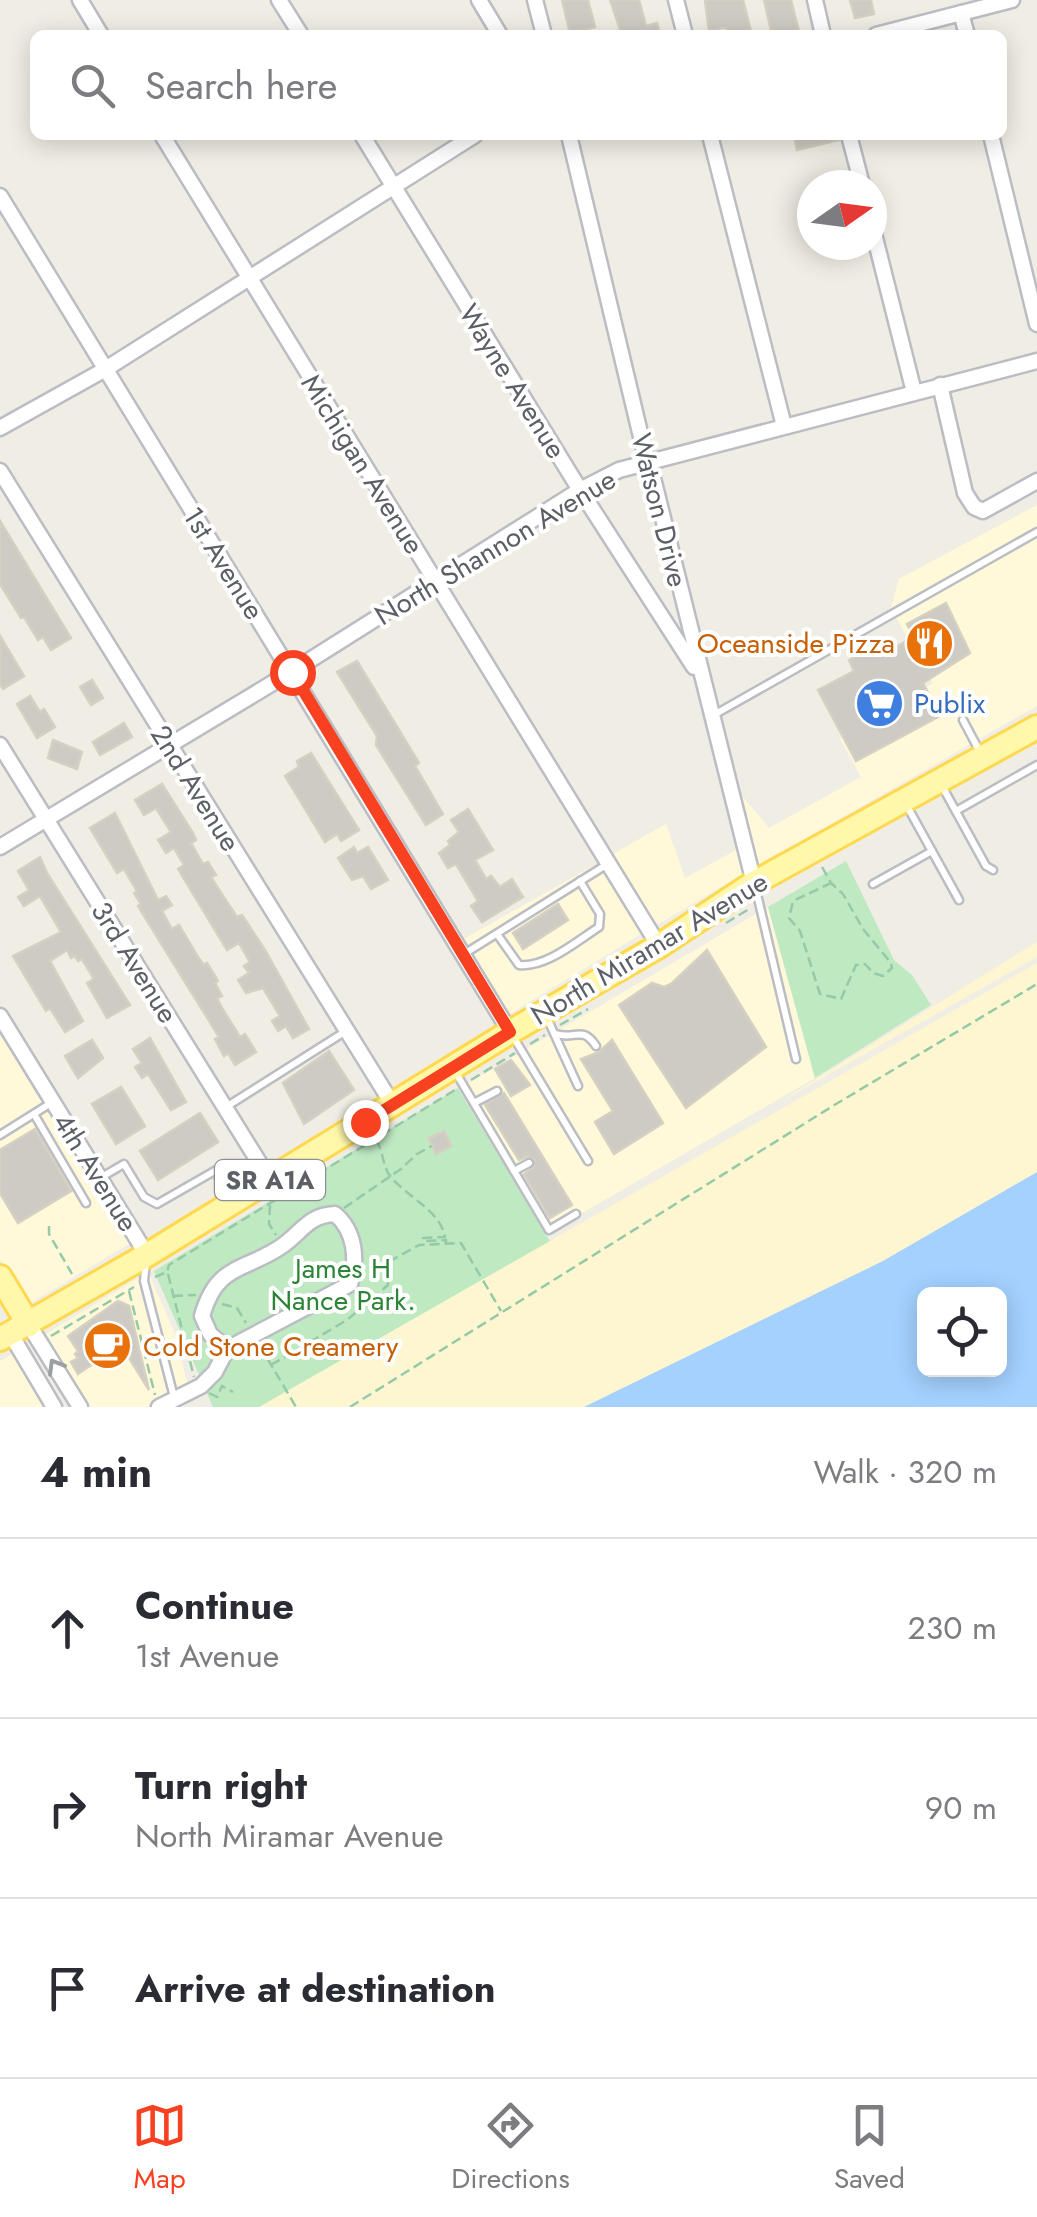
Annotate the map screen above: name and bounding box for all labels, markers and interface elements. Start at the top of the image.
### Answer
search box [30,30,1007,140]
icon: search [65,58,120,113]
text: Search here [145,58,337,113]
north arrow [797,170,887,260]
street label: Wayne Avenue [449,296,576,466]
street label: Michigan Avenue [291,366,434,562]
street label: Watson Drive [621,429,698,591]
street label: North Shannon Avenue [367,459,624,636]
street label: 1st Avenue [173,499,274,628]
restaurant icon: Oceanside Pizza [904,617,956,669]
place label: Oceanside Pizza [697,623,895,664]
route start [270,650,316,696]
supermarket icon: Publix [853,677,905,729]
place label: Publix [914,683,985,724]
street label: 2nd Avenue [141,717,251,859]
street label: North Miramar Avenue [523,861,776,1036]
street label: 3rd Avenue [81,894,188,1031]
route end [343,1100,389,1146]
street label: 4th Avenue [43,1105,148,1240]
road number: SR A1A [215,1160,325,1200]
park label: James H Nance Park. [270,1248,416,1321]
map controls [917,1287,1007,1377]
button: locate [917,1287,1007,1377]
cafe icon: Cold Stone Creamery [82,1320,134,1372]
place label: Cold Stone Creamery [143,1326,399,1367]
one-way arrow [48,1359,67,1377]
text: 4 min [40,1442,152,1503]
text: Walk · 320 m [813,1449,997,1495]
text: Continue [135,1578,294,1633]
icon: ahead [40,1601,95,1656]
text: 230 m [908,1605,997,1651]
text: 1st Avenue [135,1633,279,1679]
text: Turn right [135,1758,307,1813]
icon: right [40,1781,95,1836]
text: 90 m [925,1785,997,1831]
text: North Miramar Avenue [135,1813,444,1859]
icon: arrive [40,1961,95,2016]
text: Arrive at destination [135,1961,496,2016]
tab: Map [132,2098,187,2199]
tab: Directions [451,2098,570,2199]
tab: Saved [834,2098,905,2199]

